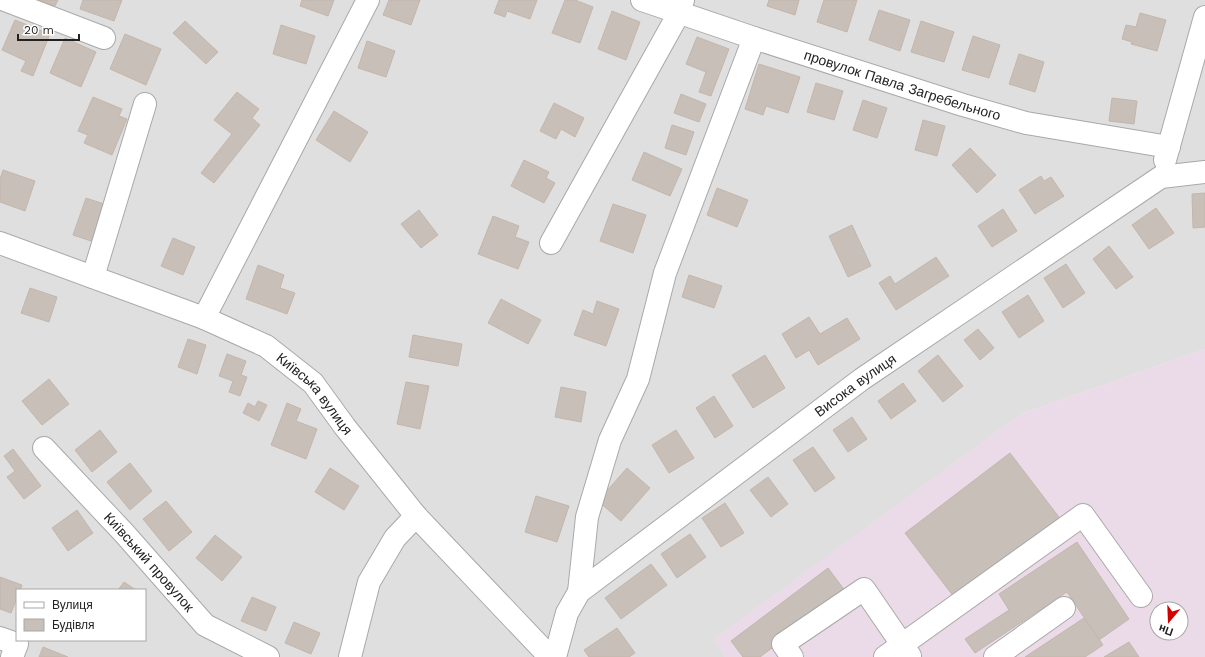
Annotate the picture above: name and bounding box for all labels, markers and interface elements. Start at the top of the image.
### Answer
scale bar [18,16,79,42]
text: 20 m [24,23,54,37]
street label: провулок Павла Загребельного [802,47,1003,123]
street label: Київська вулиця [273,349,356,438]
street label: Висока вулиця [811,350,899,420]
street label: Київський провулок [101,509,198,615]
legend [16,589,146,641]
text: Вулиця [52,598,93,612]
north arrow [1149,601,1189,641]
text: Будівля [52,618,94,632]
text: Пн [1157,621,1175,638]

